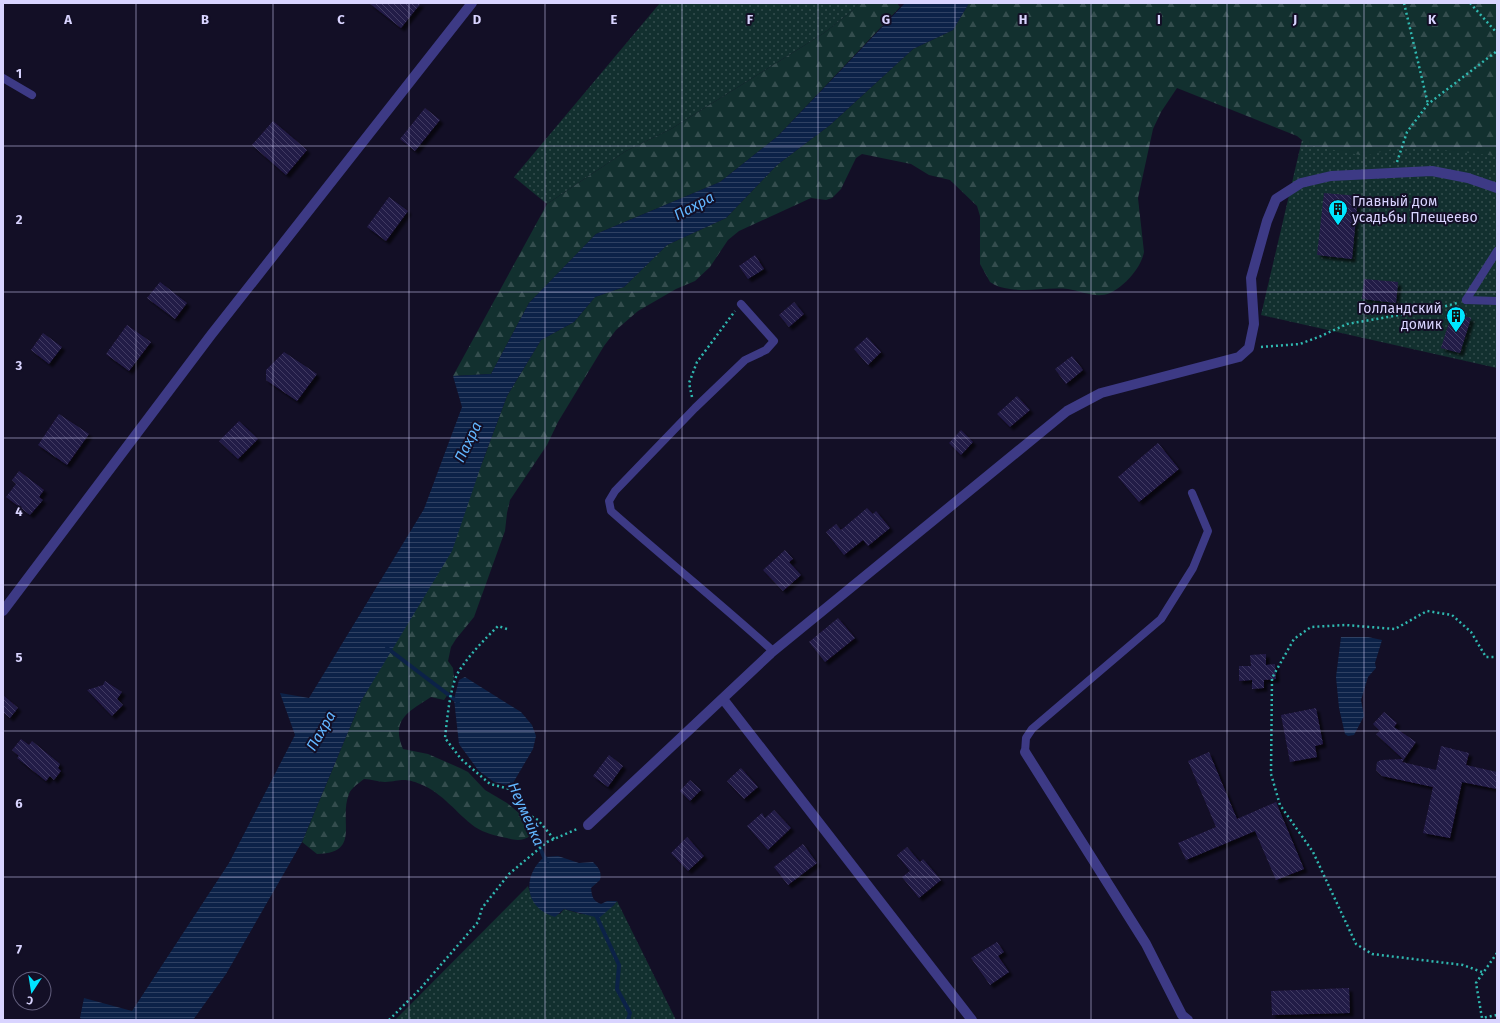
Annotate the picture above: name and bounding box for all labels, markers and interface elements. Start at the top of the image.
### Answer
text: A [63,12,72,27]
text: B [201,12,209,27]
text: C [337,12,345,27]
text: D [473,12,482,27]
text: E [611,12,618,27]
text: F [747,12,754,27]
text: G [882,12,890,27]
text: H [1019,12,1027,27]
text: I [1157,12,1161,27]
text: J [1292,12,1297,27]
text: K [1428,12,1437,27]
text: 1 [16,66,22,81]
water label: Пахра [671,188,717,224]
place label: Главный дом усадьбы Плещеево [1352,193,1478,226]
building icon: Главный дом усадьбы Плещеево [1327,198,1349,226]
text: 2 [16,212,23,227]
place label: Голландский домик [1358,300,1443,333]
building icon: Голландский домик [1445,305,1467,333]
text: 3 [15,358,23,373]
water label: Пахра [450,419,486,465]
text: 4 [15,504,23,519]
text: 5 [16,650,23,665]
water label: Пахра [302,708,340,754]
water label: Неумейка [504,779,548,849]
text: 6 [15,796,23,811]
text: 7 [16,942,22,957]
north arrow [12,971,52,1011]
text: С [25,993,34,1007]

